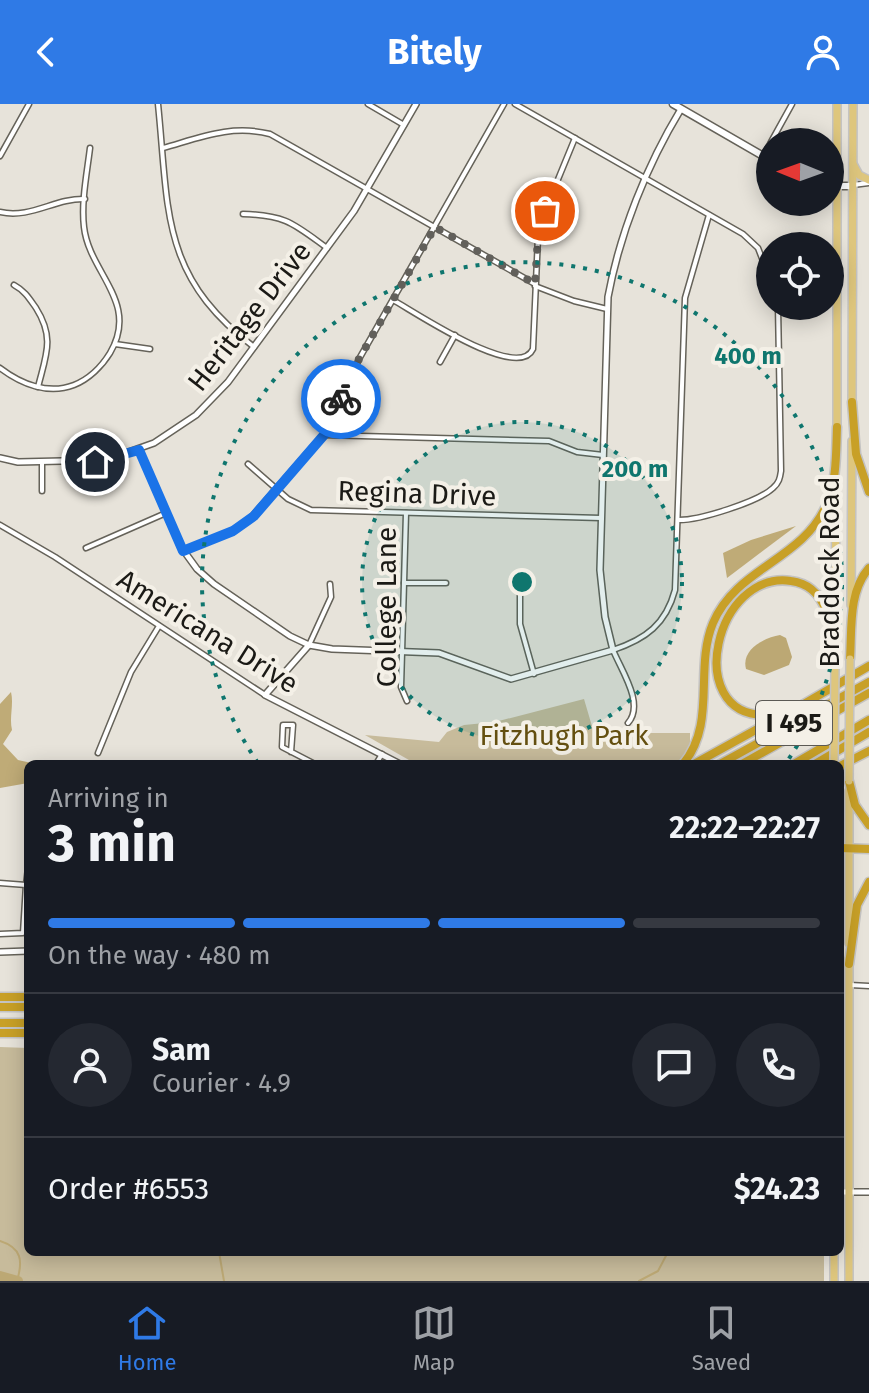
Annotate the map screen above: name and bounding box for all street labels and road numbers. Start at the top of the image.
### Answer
street label: Heritage Drive [181,235,318,398]
street label: Regina Drive [337,474,497,513]
street label: Braddock Road [813,476,846,668]
street label: College Lane [370,527,403,687]
street label: Americana Drive [111,563,304,700]
road number: I 495 [756,701,832,745]

